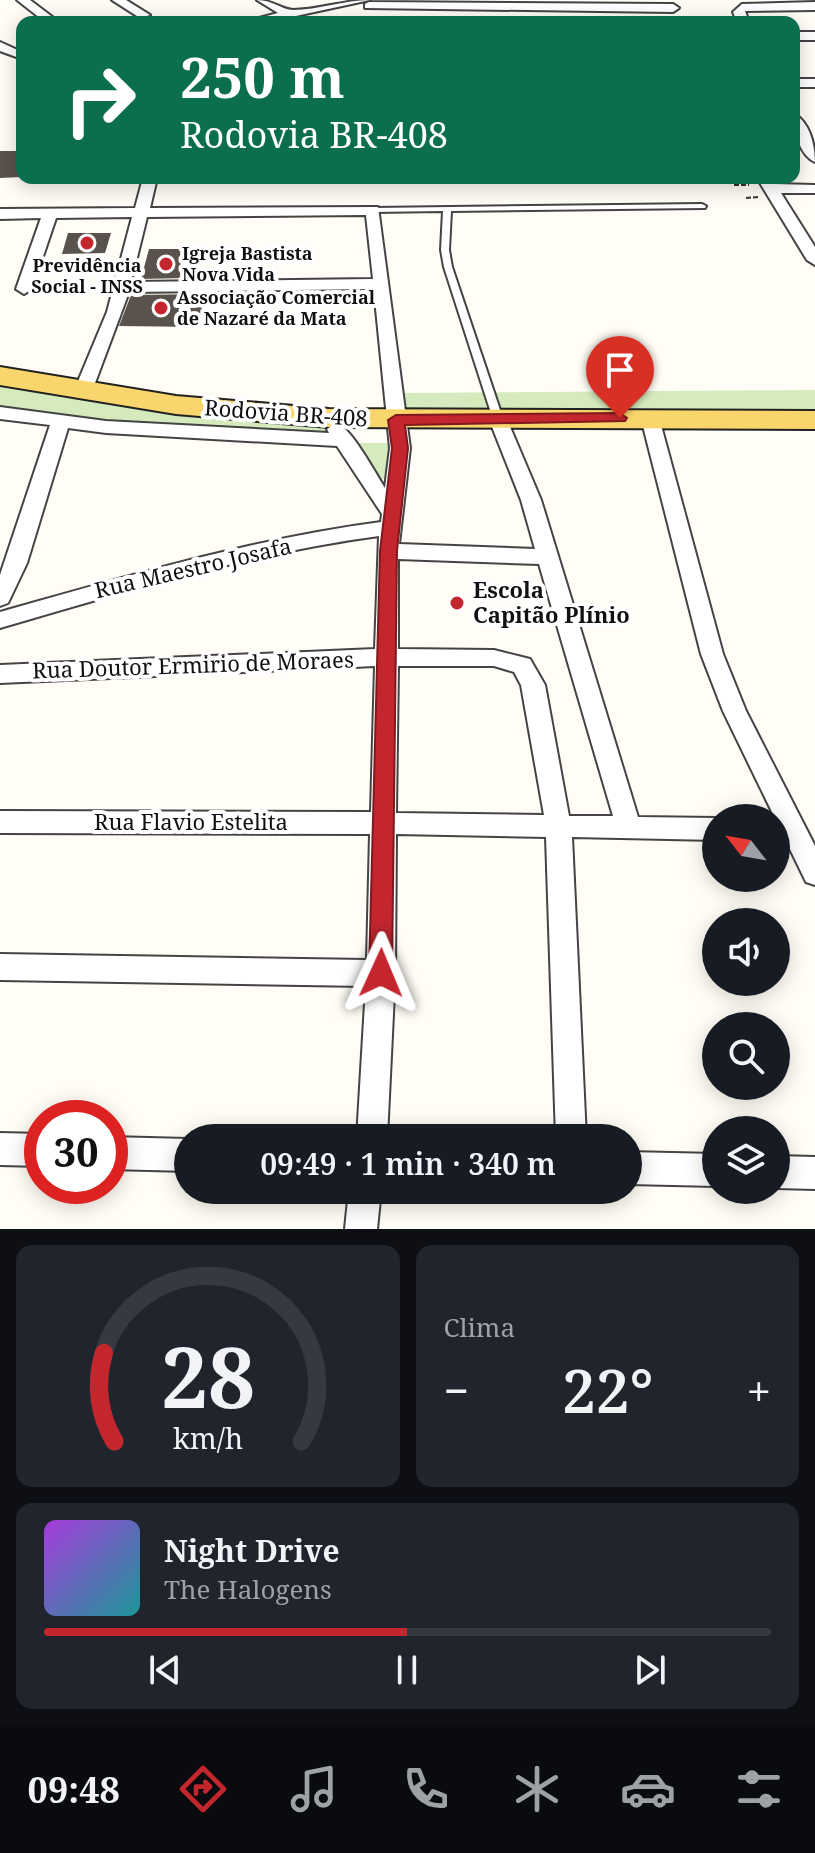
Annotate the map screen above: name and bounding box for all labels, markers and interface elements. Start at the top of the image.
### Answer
text: 250 m [180,38,345,114]
icon: right [48,48,152,152]
text: Rodovia BR-408 [180,110,448,159]
marker: Previdência Social - INSS [78,234,96,252]
place label: Igreja Bastista Nova Vida [182,241,313,286]
place label: Previdência Social - INSS [31,253,143,298]
marker: Igreja Bastista Nova Vida [157,255,175,273]
place label: Associação Comercial de Nazaré da Mata [177,285,376,330]
marker: Associação Comercial de Nazaré da Mata [152,299,170,317]
pin [586,336,654,418]
icon: arrive [598,348,642,392]
street label: Rodovia BR-408 [203,391,369,433]
street label: Rua Maestro Josafa [91,530,294,604]
place label: Escola Capitão Plínio [473,574,630,629]
marker: Escola Capitão Plínio [448,594,466,612]
street label: Rua Doutor Ermirio de Moraes [32,643,354,685]
north arrow [702,804,790,892]
map controls [702,804,790,1204]
street label: Rua Flavio Estelita [94,806,288,836]
button: sound [702,908,790,996]
position arrow [339,931,423,1015]
button: search [702,1012,790,1100]
speed limit sign: 30 [24,1100,128,1204]
button: layers [702,1116,790,1204]
text: 09:49 · 1 min · 340 m [260,1143,556,1184]
text: Clima [444,1309,515,1345]
text: 28 [161,1319,255,1432]
text: 22° [562,1349,653,1431]
text: − [444,1360,469,1420]
text: + [746,1360,771,1420]
text: km/h [173,1418,243,1457]
text: Night Drive [164,1530,340,1571]
text: The Halogens [164,1571,332,1607]
icon: previous [143,1648,187,1692]
icon: pause [385,1648,429,1692]
icon: next [628,1648,672,1692]
icon: directions [175,1761,231,1817]
icon: music [286,1761,342,1817]
icon: phone [398,1761,454,1817]
icon: climate [509,1761,565,1817]
icon: car [620,1761,676,1817]
icon: filters [731,1761,787,1817]
text: 09:48 [28,1765,120,1814]

